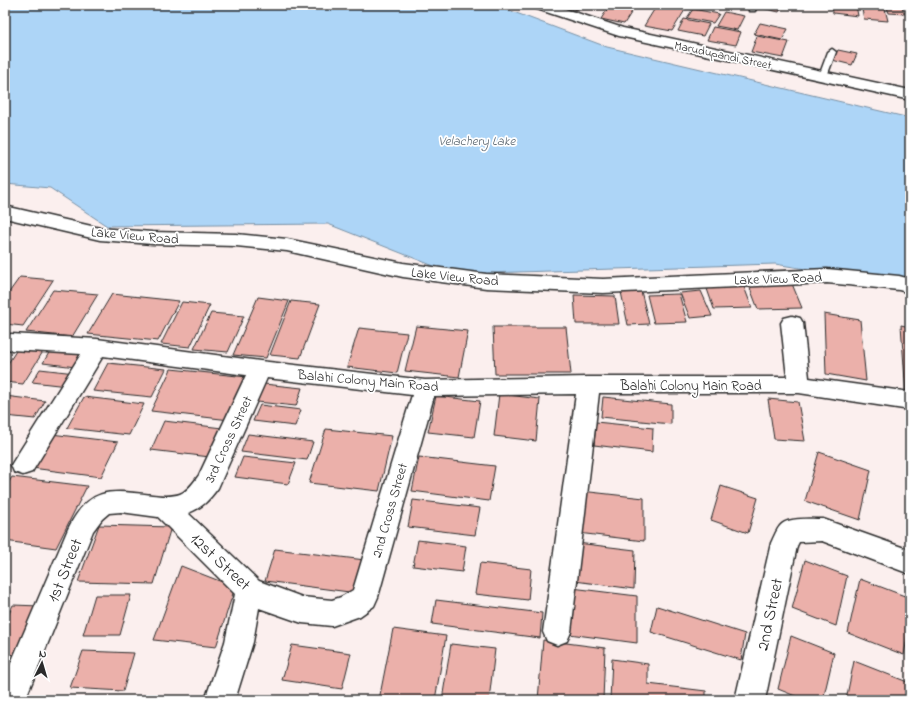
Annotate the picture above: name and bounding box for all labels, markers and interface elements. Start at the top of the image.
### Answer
street label: Marudupandi Street [673,37,773,75]
water label: Velachery Lake [439,132,517,152]
street label: Lake View Road [90,222,180,251]
street label: Lake View Road [410,262,500,293]
street label: Lake View Road [734,267,822,292]
street label: Balahi Colony Main Road [295,365,439,399]
street label: Balahi Colony Main Road [619,376,762,398]
street label: 3rd Cross Street [200,392,259,487]
street label: 2nd Cross Street [367,460,414,560]
street label: 12st Street [184,527,256,597]
street label: 1st Street [41,535,90,606]
street label: 2nd Street [751,576,790,653]
north arrow [22,643,62,683]
text: N [38,646,47,662]

